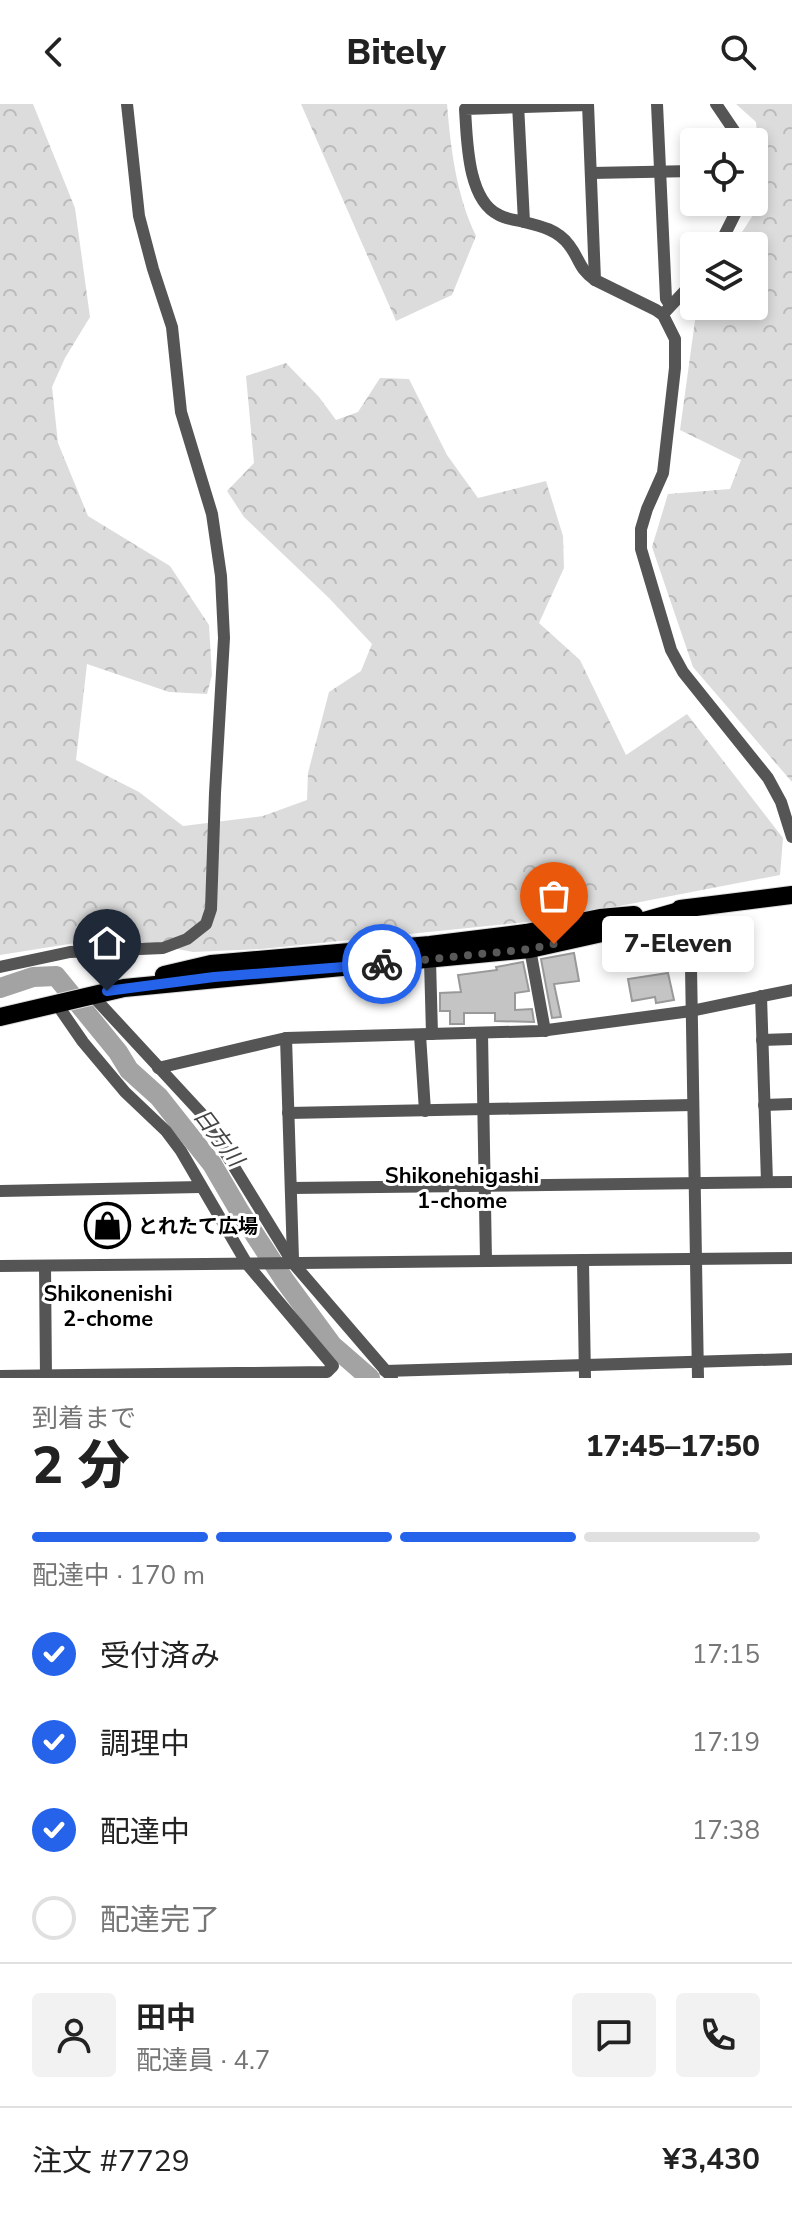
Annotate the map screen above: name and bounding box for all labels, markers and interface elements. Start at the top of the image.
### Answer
text: Bitely [346,28,446,77]
icon: back [32,30,76,74]
icon: search [716,30,760,74]
map controls [680,128,768,320]
button: locate [680,128,768,216]
button: layers [680,232,768,320]
pin [520,862,588,944]
icon: bag [532,874,576,918]
pin [73,909,141,991]
callout: 7-Eleven [602,916,754,972]
icon: home [85,921,129,965]
courier [342,924,422,1004]
text: 7-Eleven [624,926,732,961]
icon: bike [360,942,404,986]
water label: 日方川 [186,1102,251,1175]
district label: Shikonehigashi 1-chome [385,1161,539,1216]
shop icon: とれたて広場 [83,1202,131,1250]
place label: とれたて広場 [138,1213,258,1240]
district label: Shikonenishi 2-chome [43,1279,173,1334]
text: 到着まで [32,1401,136,1436]
text: 17:45–17:50 [585,1426,760,1467]
text: 2 分 [32,1430,130,1501]
text: 配達中 · 170 m [32,1558,205,1593]
icon: check [32,1632,76,1676]
text: 受付済み [100,1636,220,1677]
text: 17:15 [692,1637,760,1672]
icon: check [32,1720,76,1764]
text: 調理中 [100,1724,190,1765]
text: 17:19 [692,1725,760,1760]
icon: check [32,1808,76,1852]
text: 配達中 [100,1812,190,1853]
text: 17:38 [692,1813,760,1848]
text: 配達完了 [100,1900,220,1941]
button: person [32,1993,116,2077]
button: chat [572,1993,656,2077]
button: phone [676,1993,760,2077]
text: 田中 [136,1998,196,2039]
text: 配達員 · 4.7 [136,2043,270,2078]
text: ¥3,430 [663,2139,760,2180]
text: 注文 #7729 [32,2141,190,2182]

